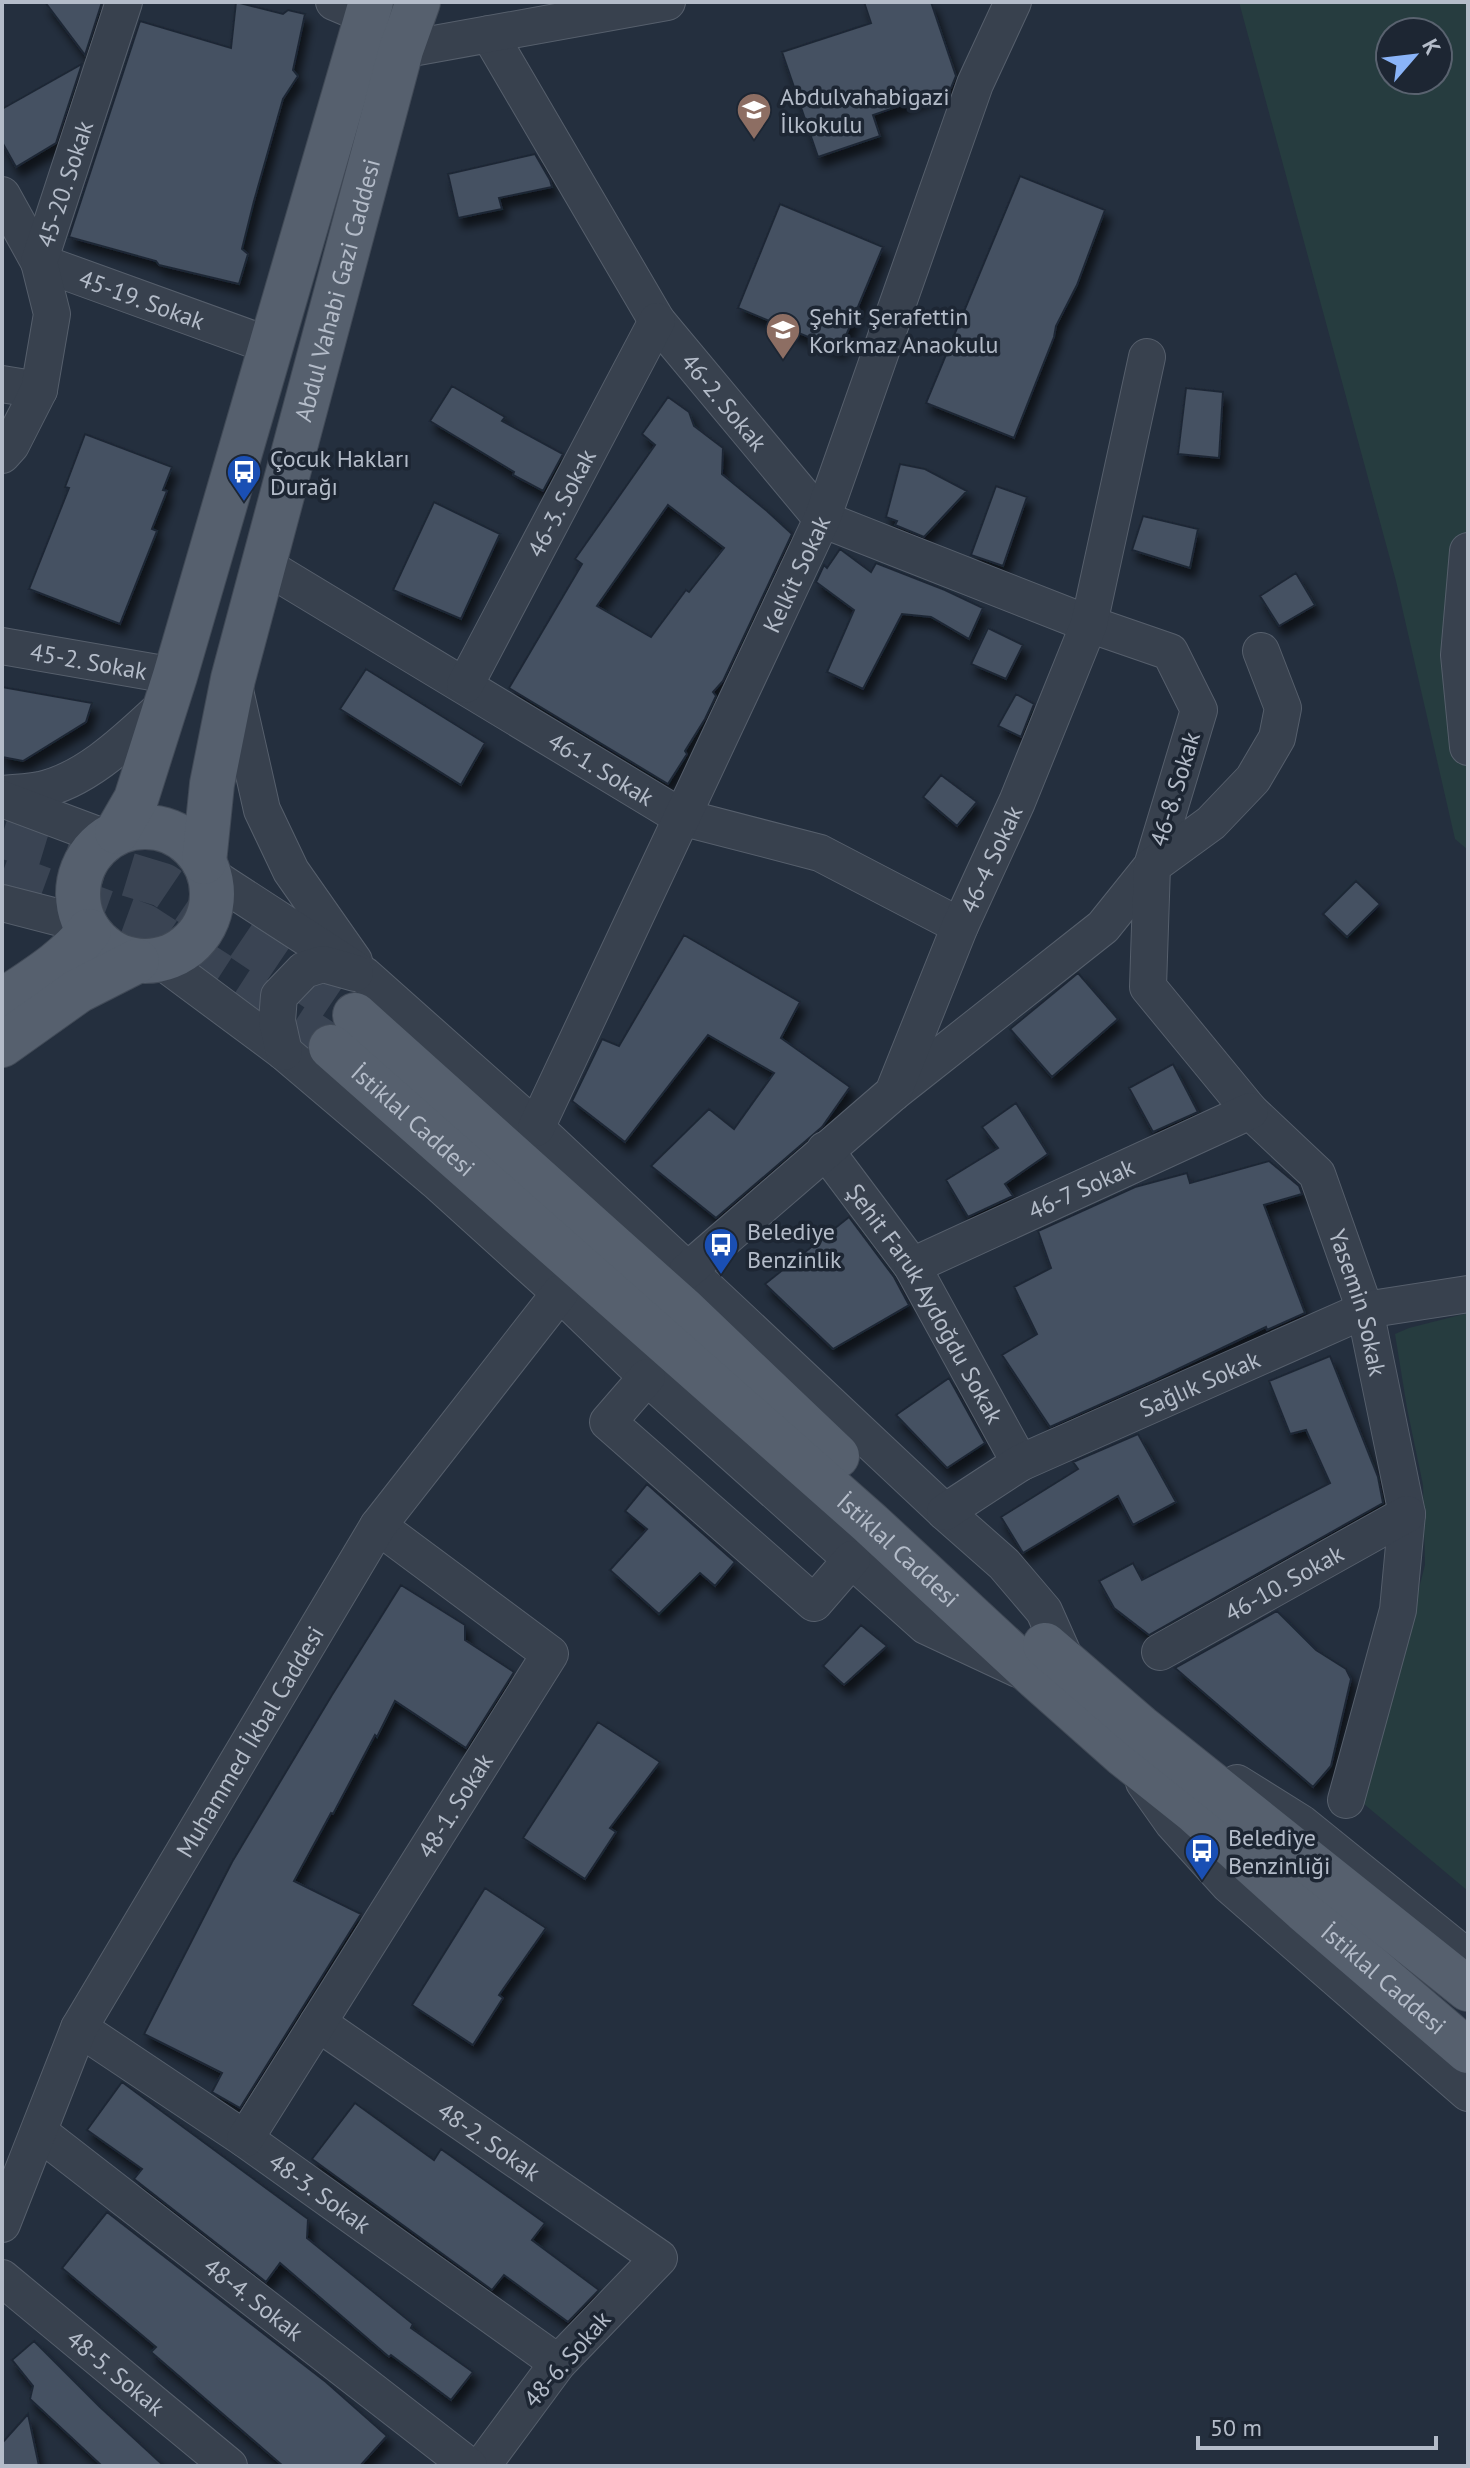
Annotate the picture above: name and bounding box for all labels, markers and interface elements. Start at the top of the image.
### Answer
north arrow [1374,16,1454,96]
text: K [1416,34,1447,60]
place label: Abdulvahabigazi İlkokulu [780,81,950,140]
school or university icon: Abdulvahabigazi İlkokulu [735,91,773,141]
street label: 45-20. Sokak [29,116,100,251]
street label: Abdul Vahabi Gazi Caddesi [287,155,387,425]
street label: 45-19. Sokak [75,262,209,336]
place label: Şehit Şerafettin Korkmaz Anaokulu [809,301,998,360]
school or university icon: Şehit Şerafettin Korkmaz Anaokulu [764,311,802,361]
street label: 46-2. Sokak [675,347,775,458]
place label: Çocuk Hakları Durağı [270,443,410,502]
street label: 46-3. Sokak [520,443,603,562]
bus stop icon: Çocuk Hakları Durağı [225,453,263,503]
street label: Kelkit Sokak [755,510,837,638]
street label: 45-2. Sokak [28,636,150,686]
street label: 46-1. Sokak [543,725,660,813]
street label: 46-8. Sokak [1143,728,1207,850]
street label: 46-4 Sokak [953,800,1029,918]
street label: İstiklal Caddesi [345,1057,482,1183]
street label: 46-7 Sokak [1023,1150,1140,1226]
street label: Şehit Faruk Aydoğdu Sokak [840,1177,1011,1429]
place label: Belediye Benzinlik [747,1216,842,1275]
street label: Yasemin Sokak [1322,1225,1394,1379]
bus stop icon: Belediye Benzinlik [702,1226,740,1276]
street label: Sağlık Sokak [1134,1343,1265,1424]
street label: İstiklal Caddesi [831,1486,966,1614]
street label: 46-10. Sokak [1219,1537,1349,1628]
street label: Muhammed İkbal Caddesi [169,1620,331,1863]
street label: 48-1. Sokak [410,1747,500,1864]
place label: Belediye Benzinliği [1228,1822,1330,1881]
bus stop icon: Belediye Benzinliği [1183,1832,1221,1882]
street label: İstiklal Caddesi [1315,1916,1453,2041]
street label: 48-2. Sokak [432,2095,547,2188]
street label: 48-3. Sokak [263,2146,378,2240]
street label: 48-4. Sokak [198,2250,310,2348]
street label: 48-6. Sokak [517,2304,618,2414]
street label: 48-5. Sokak [61,2323,172,2422]
scale bar [1198,2400,1436,2450]
text: 50 m [1210,2412,1262,2443]

